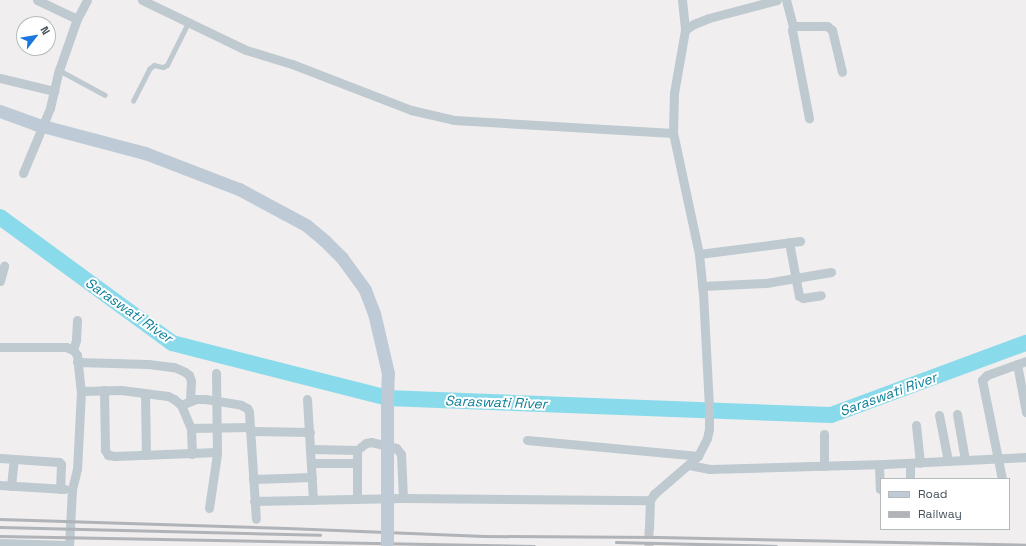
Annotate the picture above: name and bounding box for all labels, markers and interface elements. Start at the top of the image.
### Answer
north arrow [16,16,56,56]
text: N [38,24,53,37]
water label: Saraswati River [82,274,176,346]
water label: Saraswati River [837,369,939,419]
water label: Saraswati River [445,392,547,412]
legend [880,478,1010,530]
text: Road [918,486,947,502]
text: Railway [918,506,962,522]

